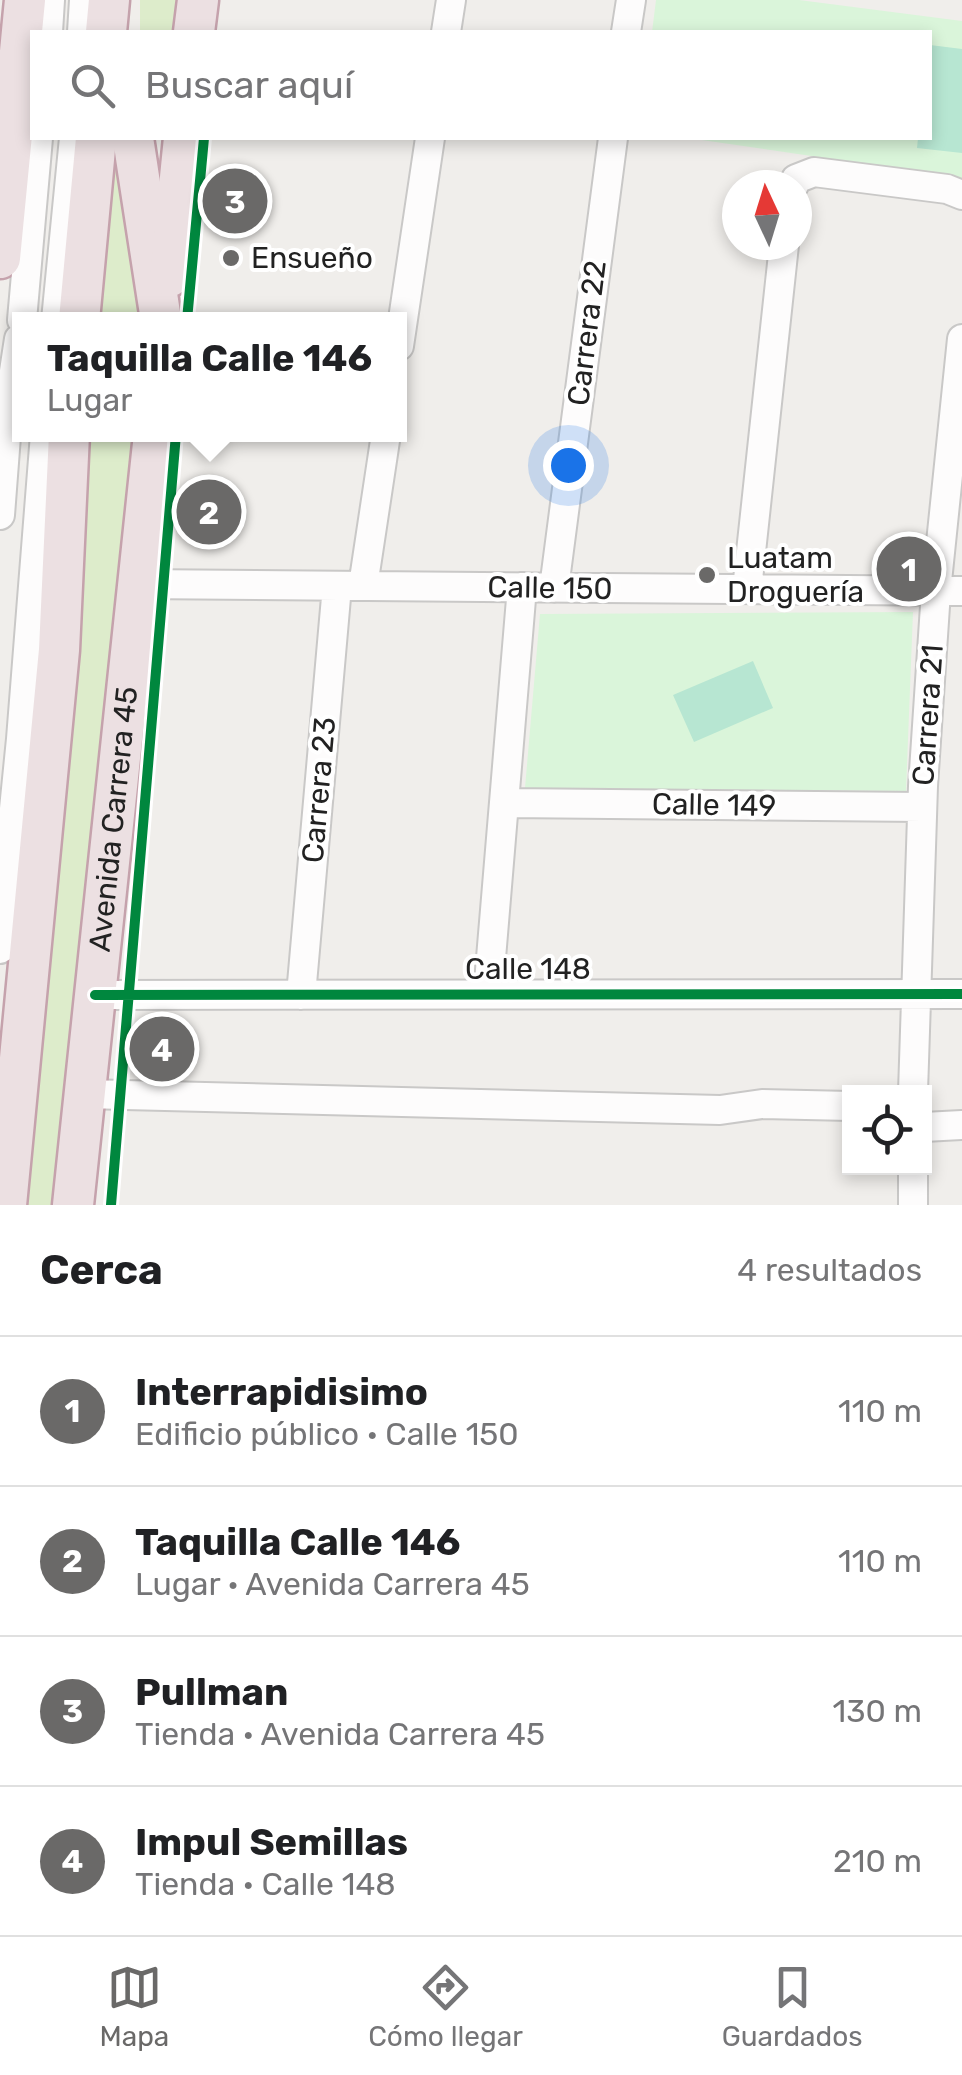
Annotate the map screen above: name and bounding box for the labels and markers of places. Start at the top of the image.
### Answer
pin: 3 [202,164,268,238]
place label: Ensueño [251,240,373,276]
marker: Ensueño [220,247,242,269]
pin: 2 [176,474,242,550]
pin: 1 [876,532,942,606]
place label: Luatam Droguería [727,540,864,610]
marker: Luatam Droguería [696,564,718,586]
pin: 4 [130,1012,194,1086]

